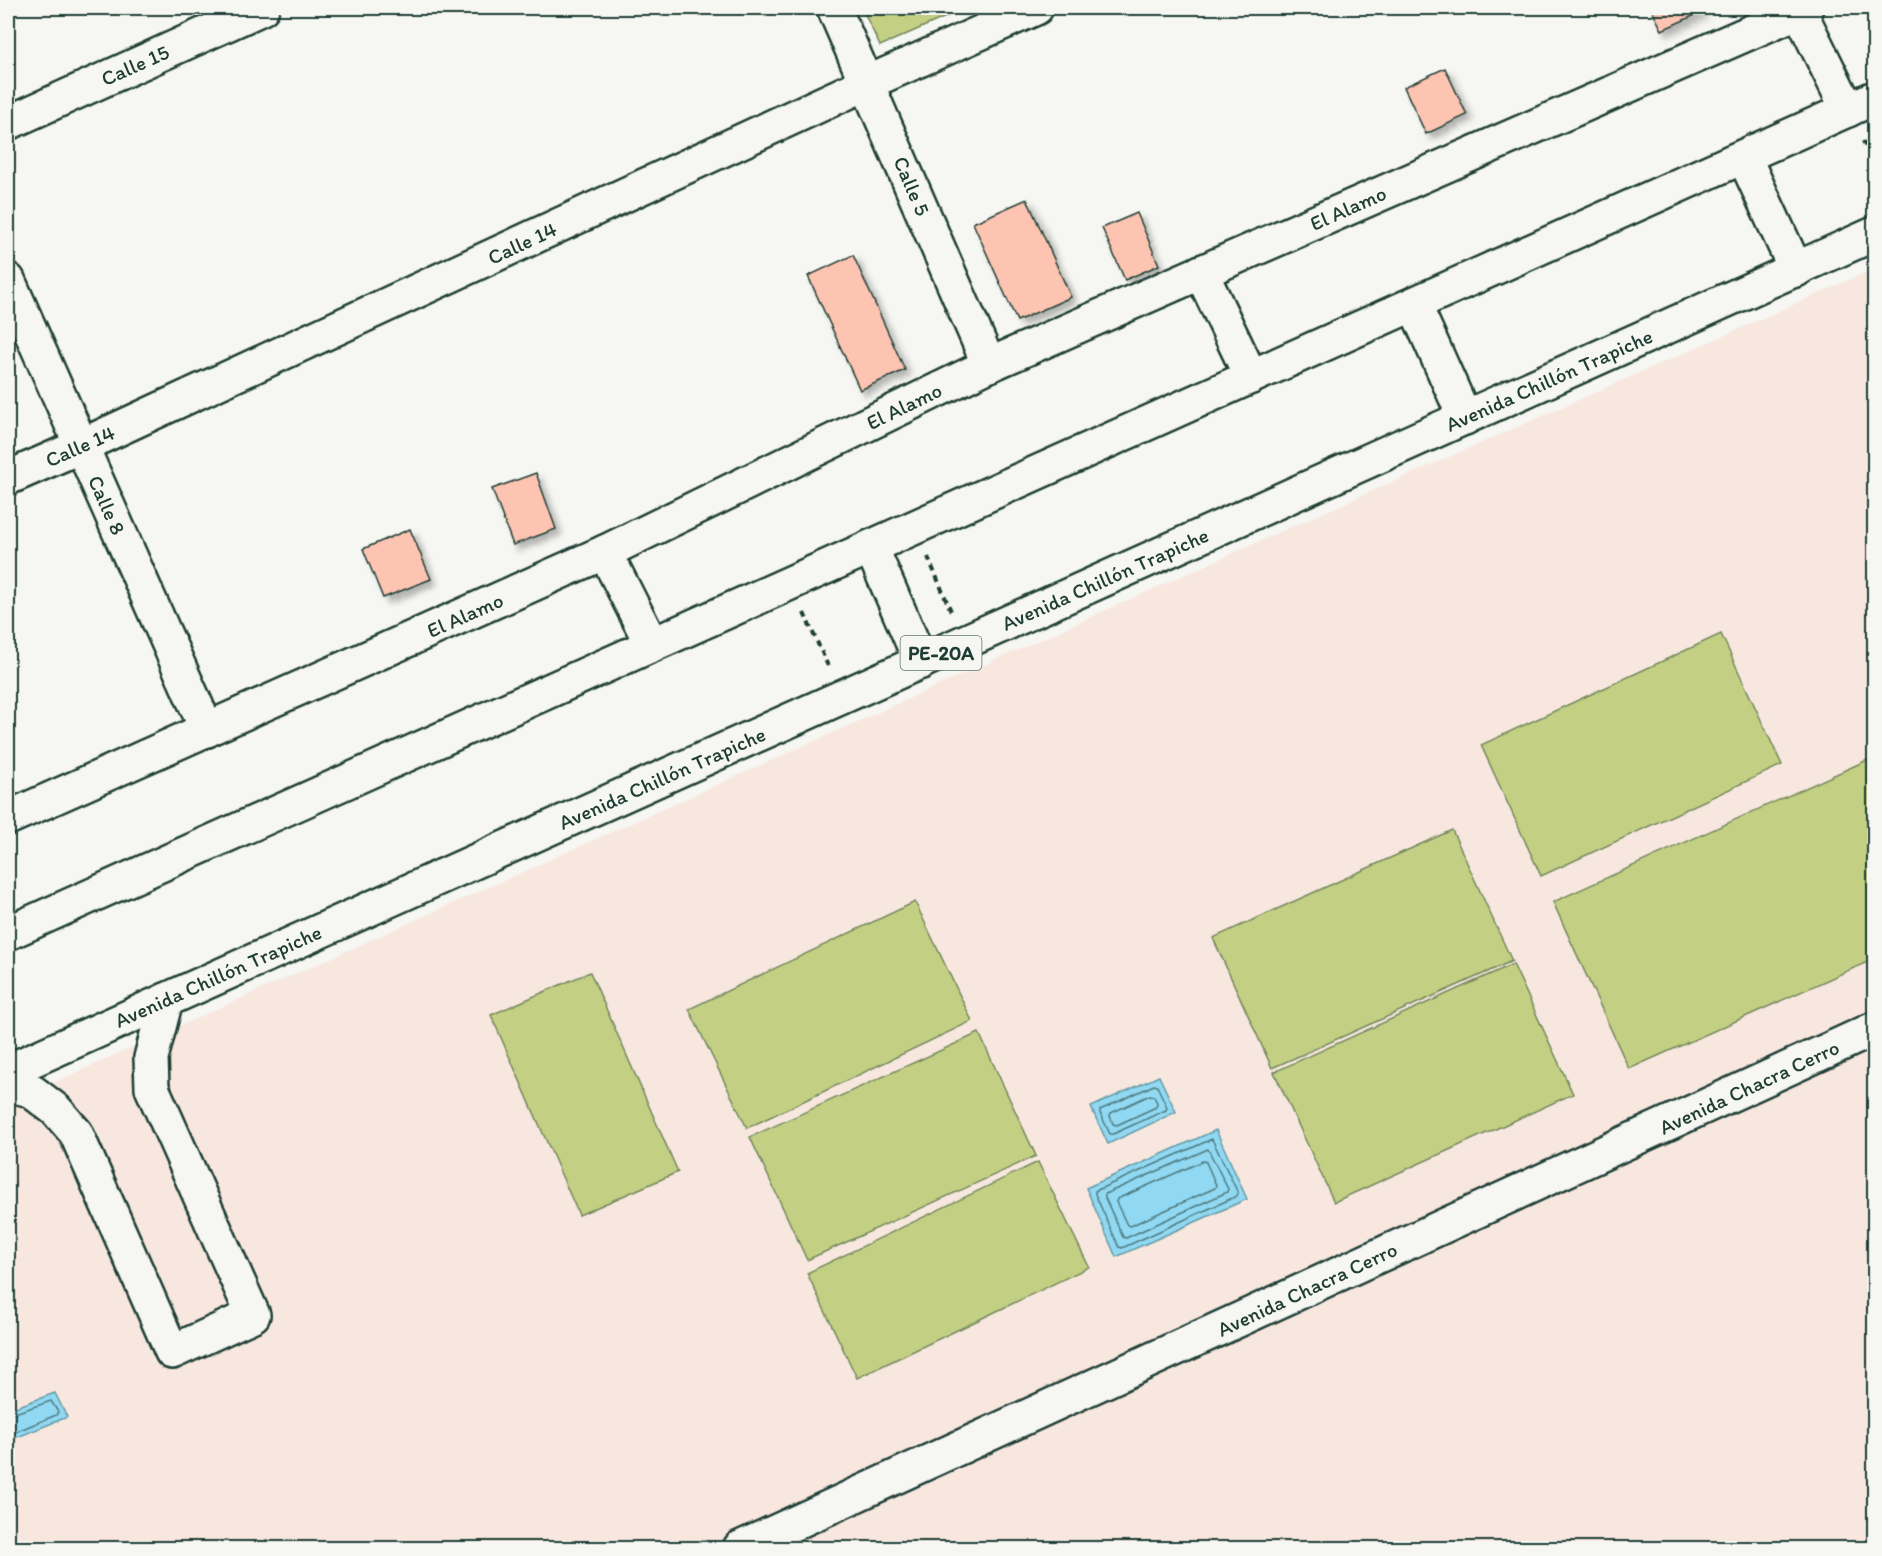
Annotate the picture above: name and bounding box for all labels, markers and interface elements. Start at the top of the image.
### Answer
street label: Calle 15 [97,39,173,91]
street label: Calle 5 [888,153,936,219]
street label: El Alamo [1306,180,1390,236]
street label: Calle 14 [483,216,561,270]
street label: Avenida Chillón Trapiche [1442,323,1656,437]
street label: El Alamo [862,377,946,435]
street label: Calle 14 [41,420,119,472]
street label: Calle 8 [83,471,131,539]
street label: Avenida Chillón Trapiche [998,522,1212,636]
street label: El Alamo [423,587,507,643]
road number: PE-20A [900,636,982,670]
street label: Avenida Chillón Trapiche [555,721,769,835]
street label: Avenida Chillón Trapiche [111,919,325,1033]
street label: Avenida Chacra Cerro [1655,1034,1843,1140]
street label: Avenida Chacra Cerro [1213,1236,1401,1342]

